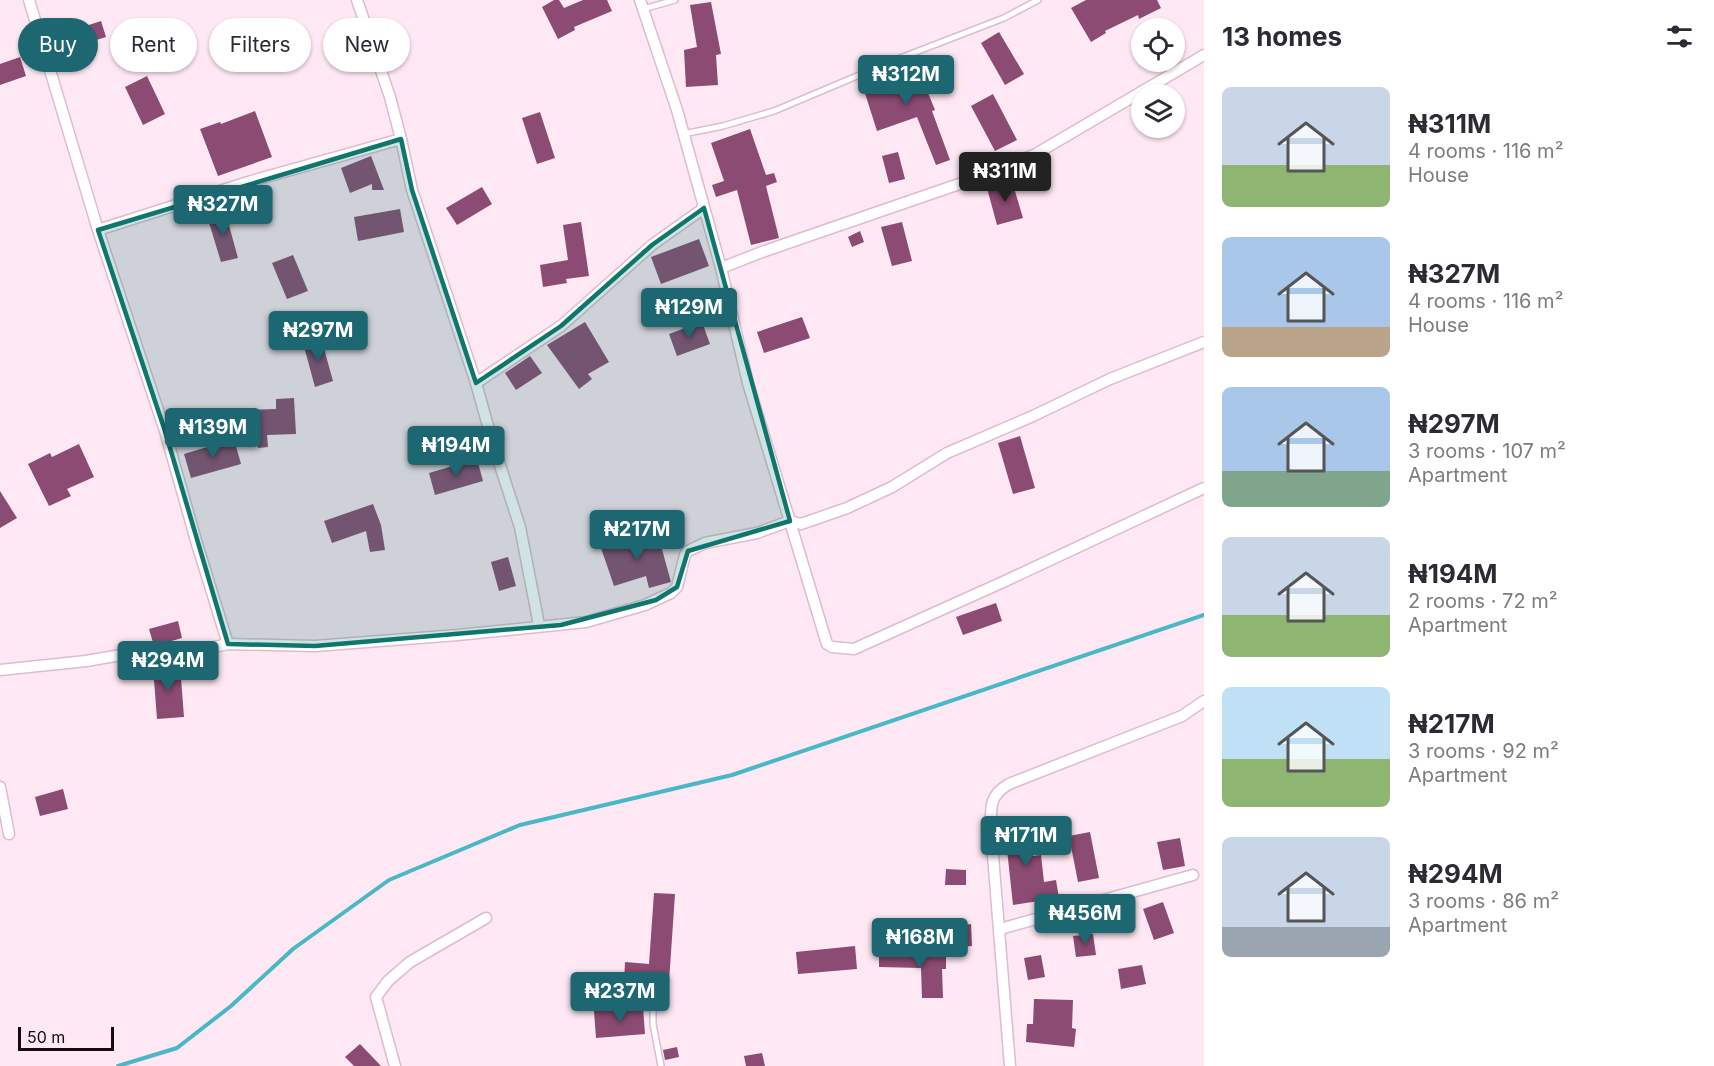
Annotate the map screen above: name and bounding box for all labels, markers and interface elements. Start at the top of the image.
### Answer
chip: Buy [18,18,98,72]
chip: Rent [110,18,197,72]
chip: Filters [209,18,311,72]
chip: New [323,18,410,72]
map controls [1131,18,1185,138]
button: locate [1131,18,1185,72]
icon: filters [1663,20,1696,53]
text: 13 homes [1222,21,1342,52]
pin: ₦312M [864,55,948,106]
text: ₦312M [872,62,940,86]
button: layers [1131,84,1185,138]
text: ₦311M [1408,108,1491,139]
icon: home [1270,111,1342,183]
text: 4 rooms · 116 m² [1408,139,1563,163]
pin: ₦311M [963,152,1047,203]
text: ₦311M [973,159,1037,183]
text: House [1408,163,1469,187]
pin: ₦327M [181,185,265,236]
text: ₦327M [188,192,258,216]
text: ₦327M [1408,258,1500,289]
icon: home [1270,261,1342,333]
pin: ₦129M [647,288,731,339]
text: 4 rooms · 116 m² [1408,289,1563,313]
text: ₦129M [655,295,723,319]
pin: ₦297M [276,311,360,362]
text: House [1408,313,1469,337]
text: ₦297M [283,318,353,342]
pin: ₦139M [171,408,255,459]
text: ₦297M [1408,408,1500,439]
icon: home [1270,411,1342,483]
text: ₦139M [179,415,247,439]
pin: ₦194M [414,426,498,477]
text: ₦194M [422,433,490,457]
text: 3 rooms · 107 m² [1408,439,1566,463]
text: Apartment [1408,463,1507,487]
pin: ₦217M [595,510,679,561]
text: ₦217M [604,517,670,541]
text: ₦194M [1408,558,1498,589]
icon: home [1270,561,1342,633]
text: 2 rooms · 72 m² [1408,589,1558,613]
text: Apartment [1408,613,1507,637]
pin: ₦294M [126,641,210,692]
text: ₦294M [132,648,204,672]
text: ₦217M [1408,708,1495,739]
icon: home [1270,711,1342,783]
text: 3 rooms · 92 m² [1408,739,1559,763]
text: Apartment [1408,763,1507,787]
pin: ₦171M [984,816,1068,867]
text: ₦171M [995,823,1057,847]
text: ₦294M [1408,858,1503,889]
icon: home [1270,861,1342,933]
text: 3 rooms · 86 m² [1408,889,1559,913]
pin: ₦456M [1043,894,1127,945]
text: ₦456M [1048,901,1122,925]
text: Apartment [1408,913,1507,937]
pin: ₦168M [878,918,962,969]
text: ₦168M [886,925,954,949]
pin: ₦237M [578,972,662,1023]
text: ₦237M [585,979,655,1003]
scale bar [18,1024,114,1052]
text: 50 m [27,1027,65,1047]

